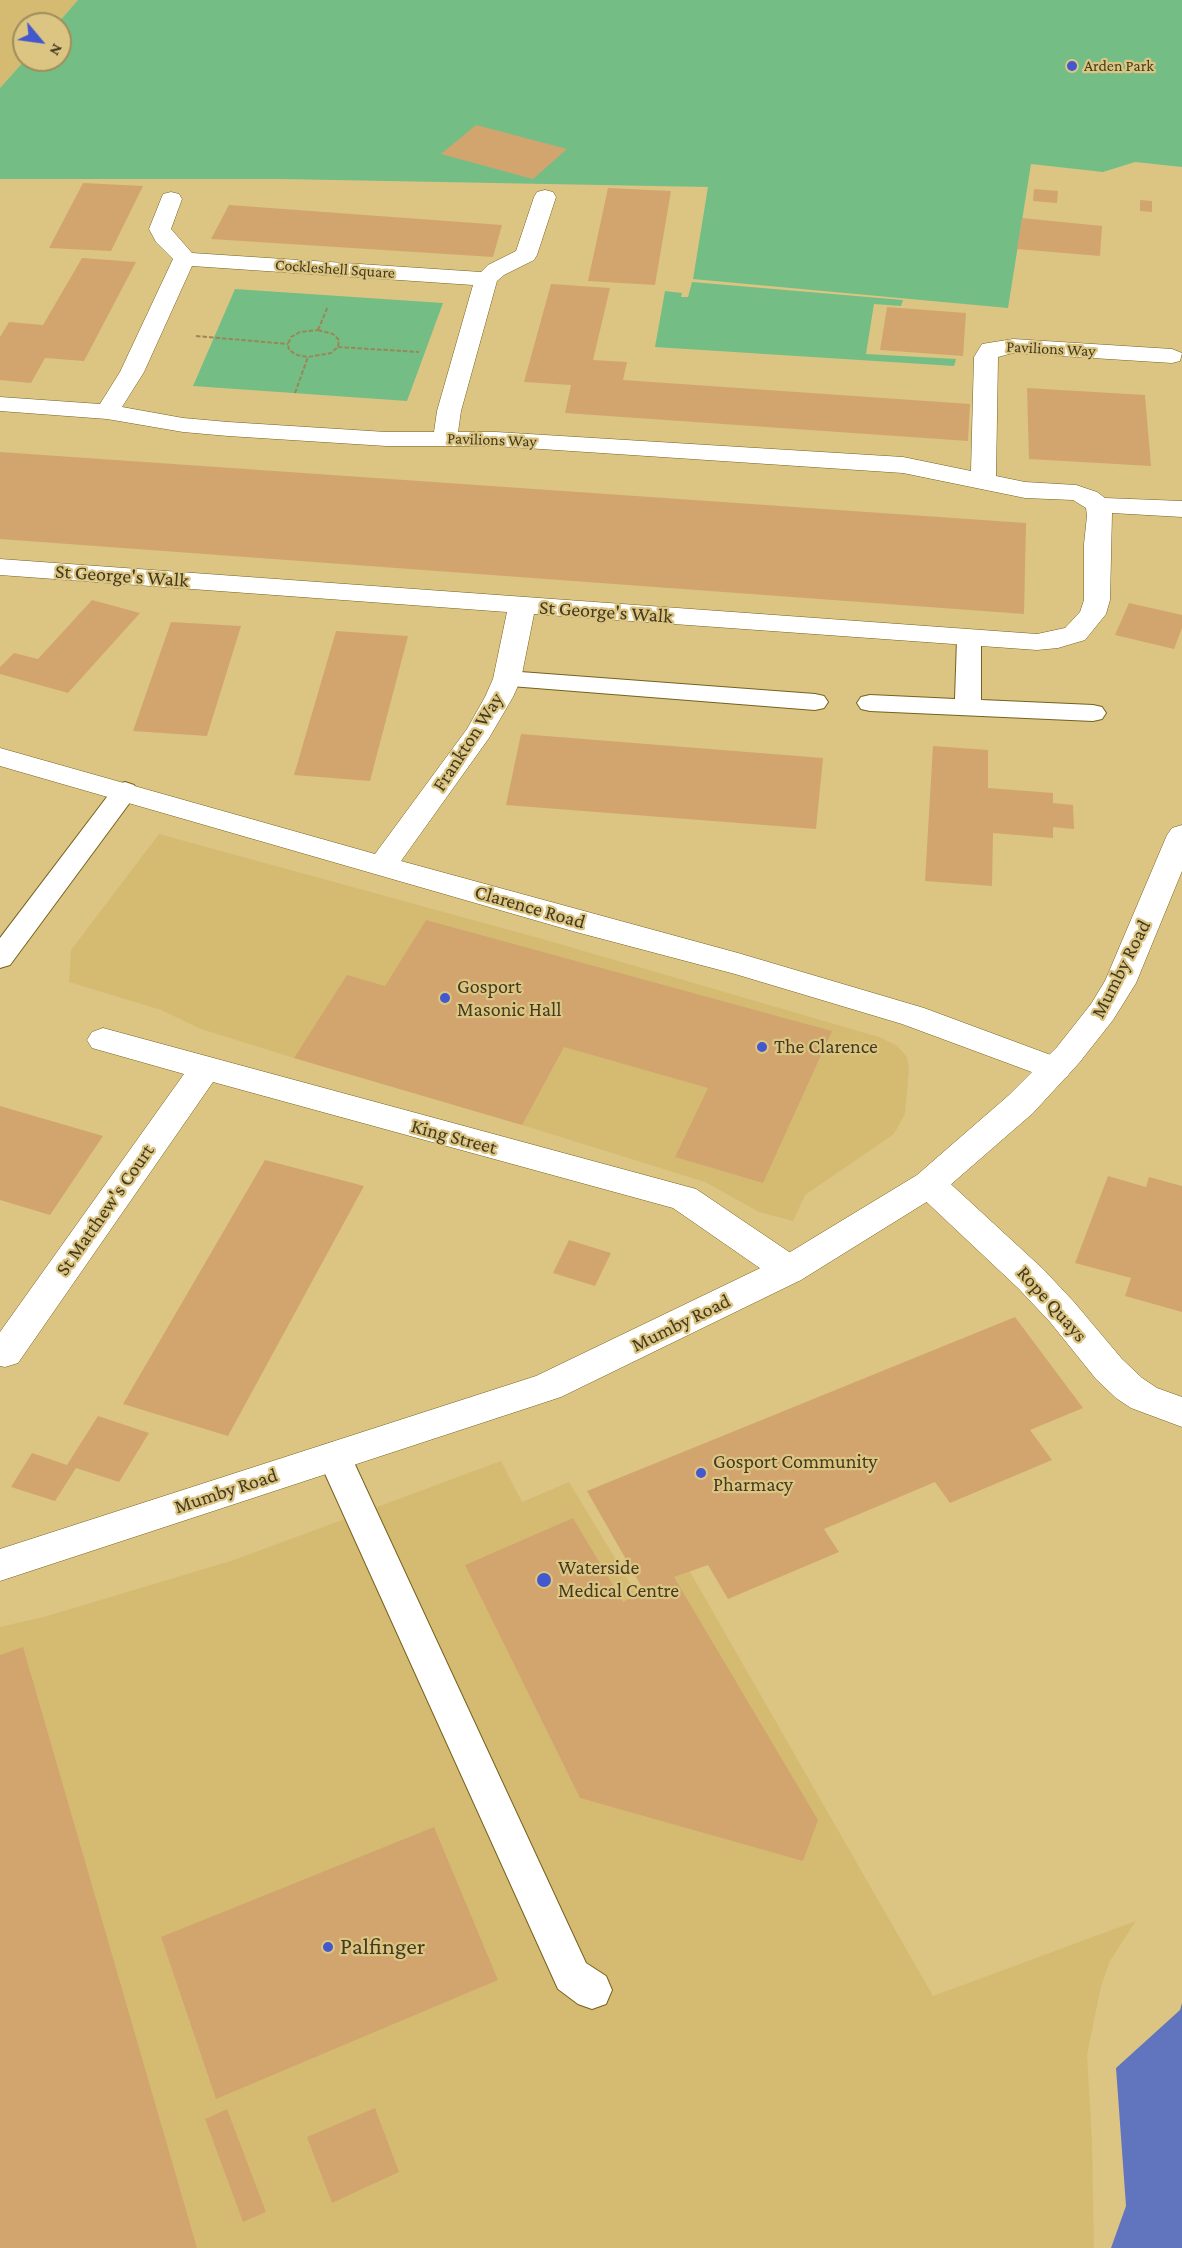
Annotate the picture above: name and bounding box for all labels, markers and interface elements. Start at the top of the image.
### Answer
north arrow [12,12,72,72]
text: N [46,41,67,59]
place label: Arden Park [1084,56,1154,76]
marker: Arden Park [1065,59,1079,73]
street label: Cockleshell Square [274,255,396,283]
street label: Pavilions Way [1006,337,1096,361]
street label: Pavilions Way [447,429,537,451]
street label: St George's Walk [54,559,190,593]
street label: St George's Walk [538,595,674,629]
street label: Frankton Way [427,688,509,796]
street label: Clarence Road [472,880,588,934]
street label: Mumby Road [1086,916,1156,1022]
place label: Gosport Masonic Hall [457,975,562,1022]
marker: Gosport Masonic Hall [438,991,452,1005]
place label: The Clarence [774,1035,878,1059]
marker: The Clarence [755,1040,769,1054]
street label: King Street [409,1114,499,1160]
street label: St Matthew's Court [51,1140,159,1280]
street label: Rope Quays [1012,1261,1092,1347]
street label: Mumby Road [628,1289,734,1357]
place label: Gosport Community Pharmacy [713,1450,877,1497]
street label: Mumby Road [171,1463,281,1519]
marker: Gosport Community Pharmacy [694,1466,708,1480]
place label: Waterside Medical Centre [558,1556,679,1603]
marker: Waterside Medical Centre [535,1571,553,1589]
place label: Palfinger [340,1933,425,1961]
marker: Palfinger [321,1940,335,1954]

